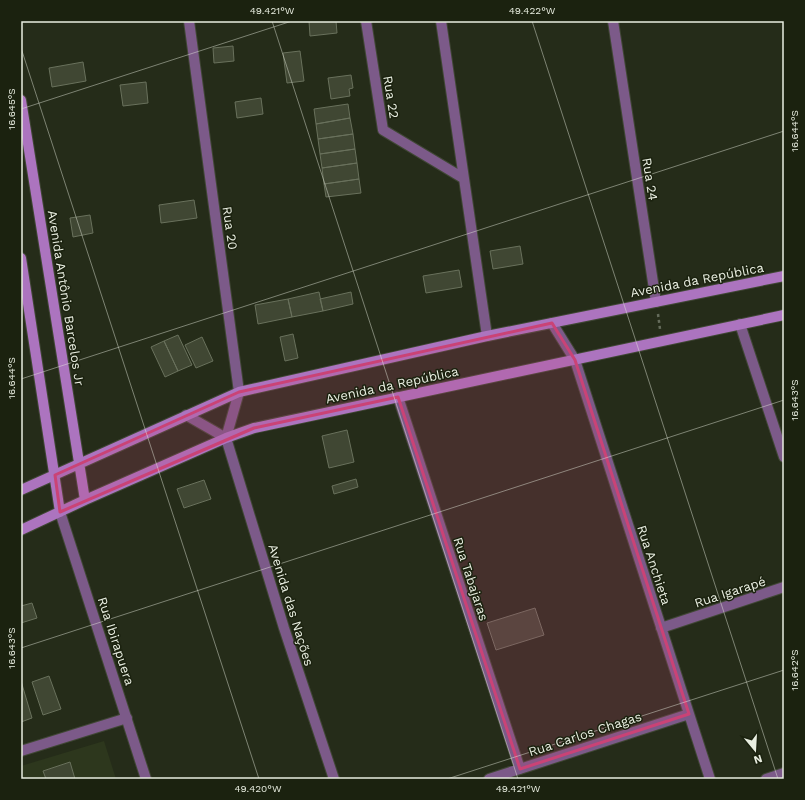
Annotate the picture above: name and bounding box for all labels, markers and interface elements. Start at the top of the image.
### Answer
text: 49.421°W [250,5,295,16]
text: 49.422°W [509,5,556,16]
street label: Rua 22 [380,74,402,120]
text: 16.645°S [6,88,17,130]
text: 16.644°S [789,110,800,152]
street label: Rua 24 [639,157,661,202]
street label: Rua 20 [220,205,240,251]
street label: Avenida Antônio Barcelos Jr [45,209,87,387]
street label: Avenida da República [629,260,766,300]
text: 16.644°S [6,357,17,399]
street label: Avenida da República [324,363,460,406]
text: 16.643°S [789,379,800,421]
street label: Rua Anchieta [634,523,674,607]
street label: Rua Tabajaras [450,535,492,623]
street label: Avenida das Nações [265,542,317,668]
street label: Rua Igarapé [692,573,768,611]
street label: Rua Ibirapuera [95,595,138,688]
text: 16.643°S [6,627,17,669]
text: 16.642°S [789,649,800,691]
street label: Rua Carlos Chagas [527,709,644,759]
north arrow [735,730,775,770]
text: N [752,752,764,766]
text: 49.420°W [234,783,282,794]
text: 49.421°W [496,783,541,794]

